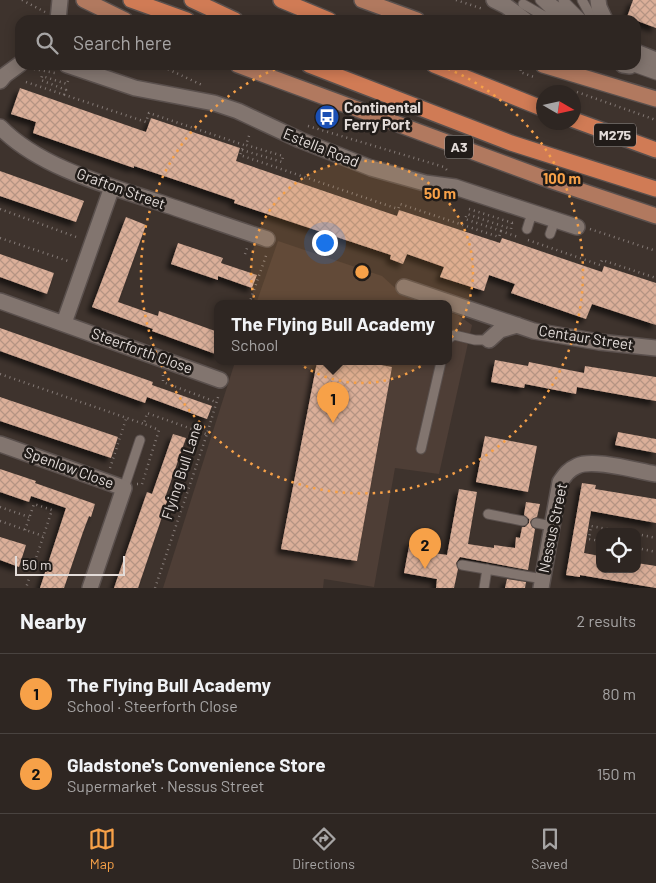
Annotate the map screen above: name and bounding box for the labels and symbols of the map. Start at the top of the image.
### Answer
north arrow [536,85,581,130]
place label: Continental Ferry Port [344,98,421,133]
bus stop icon: Continental Ferry Port [314,104,340,130]
street label: Estella Road [281,124,362,170]
road number: M275 [594,124,636,146]
road number: A3 [445,136,473,158]
street label: Grafton Street [75,164,168,212]
text: 100 m [543,169,581,187]
text: 50 m [424,184,456,202]
your location [312,230,338,256]
centre of rings [353,263,371,281]
street label: Centaur Street [537,321,635,353]
street label: Steerforth Close [89,323,196,377]
pin: 1 [317,382,349,423]
street label: Flying Bull Lane [157,420,205,522]
street label: Spenlow Close [22,443,117,492]
street label: Nessus Street [534,481,570,574]
pin: 2 [409,528,441,569]
scale bar [15,553,125,576]

